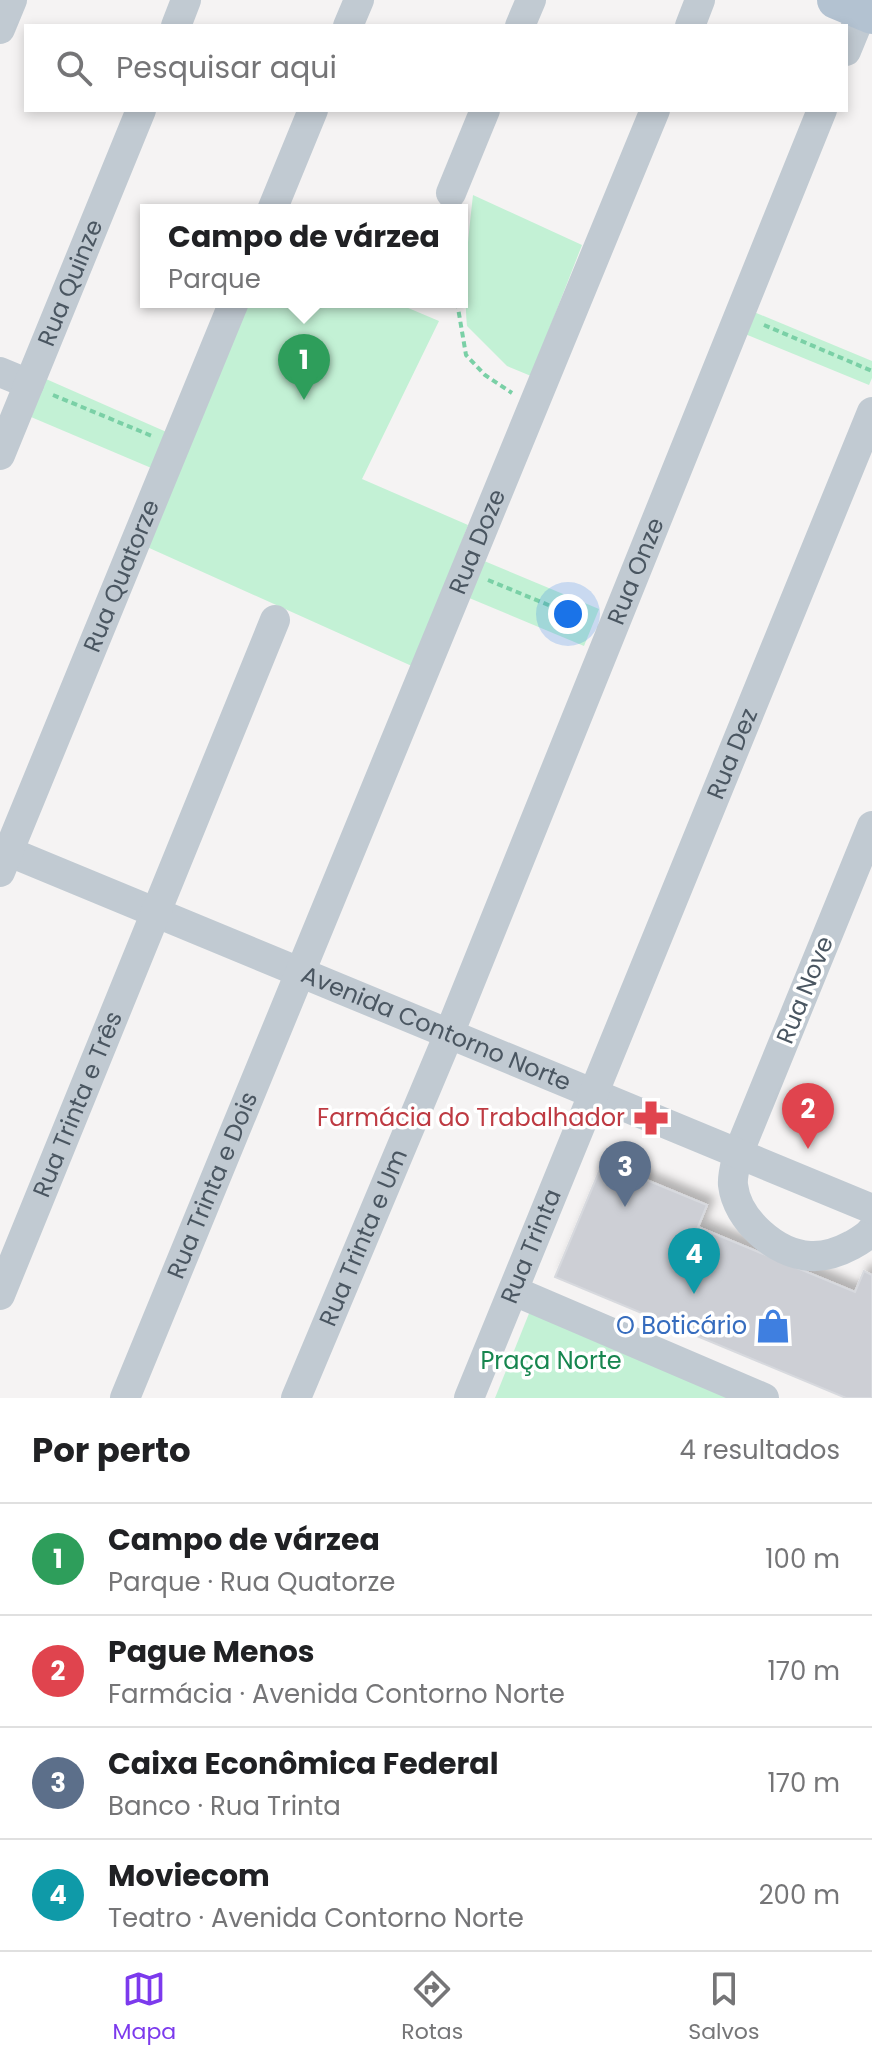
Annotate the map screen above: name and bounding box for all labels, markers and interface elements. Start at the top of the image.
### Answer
search box [24,24,848,112]
icon: search [52,46,96,90]
text: Pesquisar aqui [116,46,337,89]
popup [140,204,468,308]
street label: Rua Quinze [29,214,111,351]
text: Campo de várzea [168,215,440,258]
text: Parque [168,261,261,297]
pin: 1 [278,334,330,400]
street label: Rua Doze [441,484,513,599]
street label: Rua Quatorze [75,495,167,657]
street label: Rua Onze [599,513,672,629]
your location [548,594,588,634]
street label: Rua Dez [699,703,765,804]
street label: Rua Nove [768,931,841,1048]
street label: Avenida Contorno Norte [296,958,576,1099]
street label: Rua Trinta e Três [25,1006,130,1202]
pin: 2 [782,1083,834,1149]
street label: Rua Trinta e Dois [159,1087,265,1284]
pharmacy icon: Farmácia do Trabalhador [632,1099,670,1137]
place label: Farmácia do Trabalhador [317,1101,625,1134]
pin: 3 [599,1141,651,1207]
street label: Rua Trinta e Um [311,1144,415,1331]
street label: Rua Trinta [492,1184,569,1308]
pin: 4 [668,1228,720,1294]
shop icon: O Boticário [754,1307,792,1345]
place label: O Boticário [616,1309,747,1342]
park label: Praça Norte [480,1344,622,1377]
text: Por perto [32,1426,191,1474]
text: 4 resultados [679,1432,840,1468]
text: Campo de várzea [108,1518,380,1561]
text: 1 [53,1541,63,1577]
text: 100 m [765,1541,840,1577]
text: Parque · Rua Quatorze [108,1564,395,1600]
text: Pague Menos [108,1630,315,1673]
text: 2 [51,1653,65,1689]
text: 170 m [767,1653,840,1689]
text: Farmácia · Avenida Contorno Norte [108,1676,565,1712]
text: Caixa Econômica Federal [108,1742,499,1785]
text: 3 [50,1765,66,1801]
text: 170 m [767,1765,840,1801]
text: Banco · Rua Trinta [108,1788,341,1824]
text: Moviecom [108,1854,270,1897]
text: 4 [49,1877,67,1913]
text: 200 m [759,1877,840,1913]
text: Teatro · Avenida Contorno Norte [108,1900,524,1936]
tab: Mapa [113,1967,176,2048]
tab: Rotas [401,1967,463,2048]
tab: Salvos [688,1967,759,2048]

